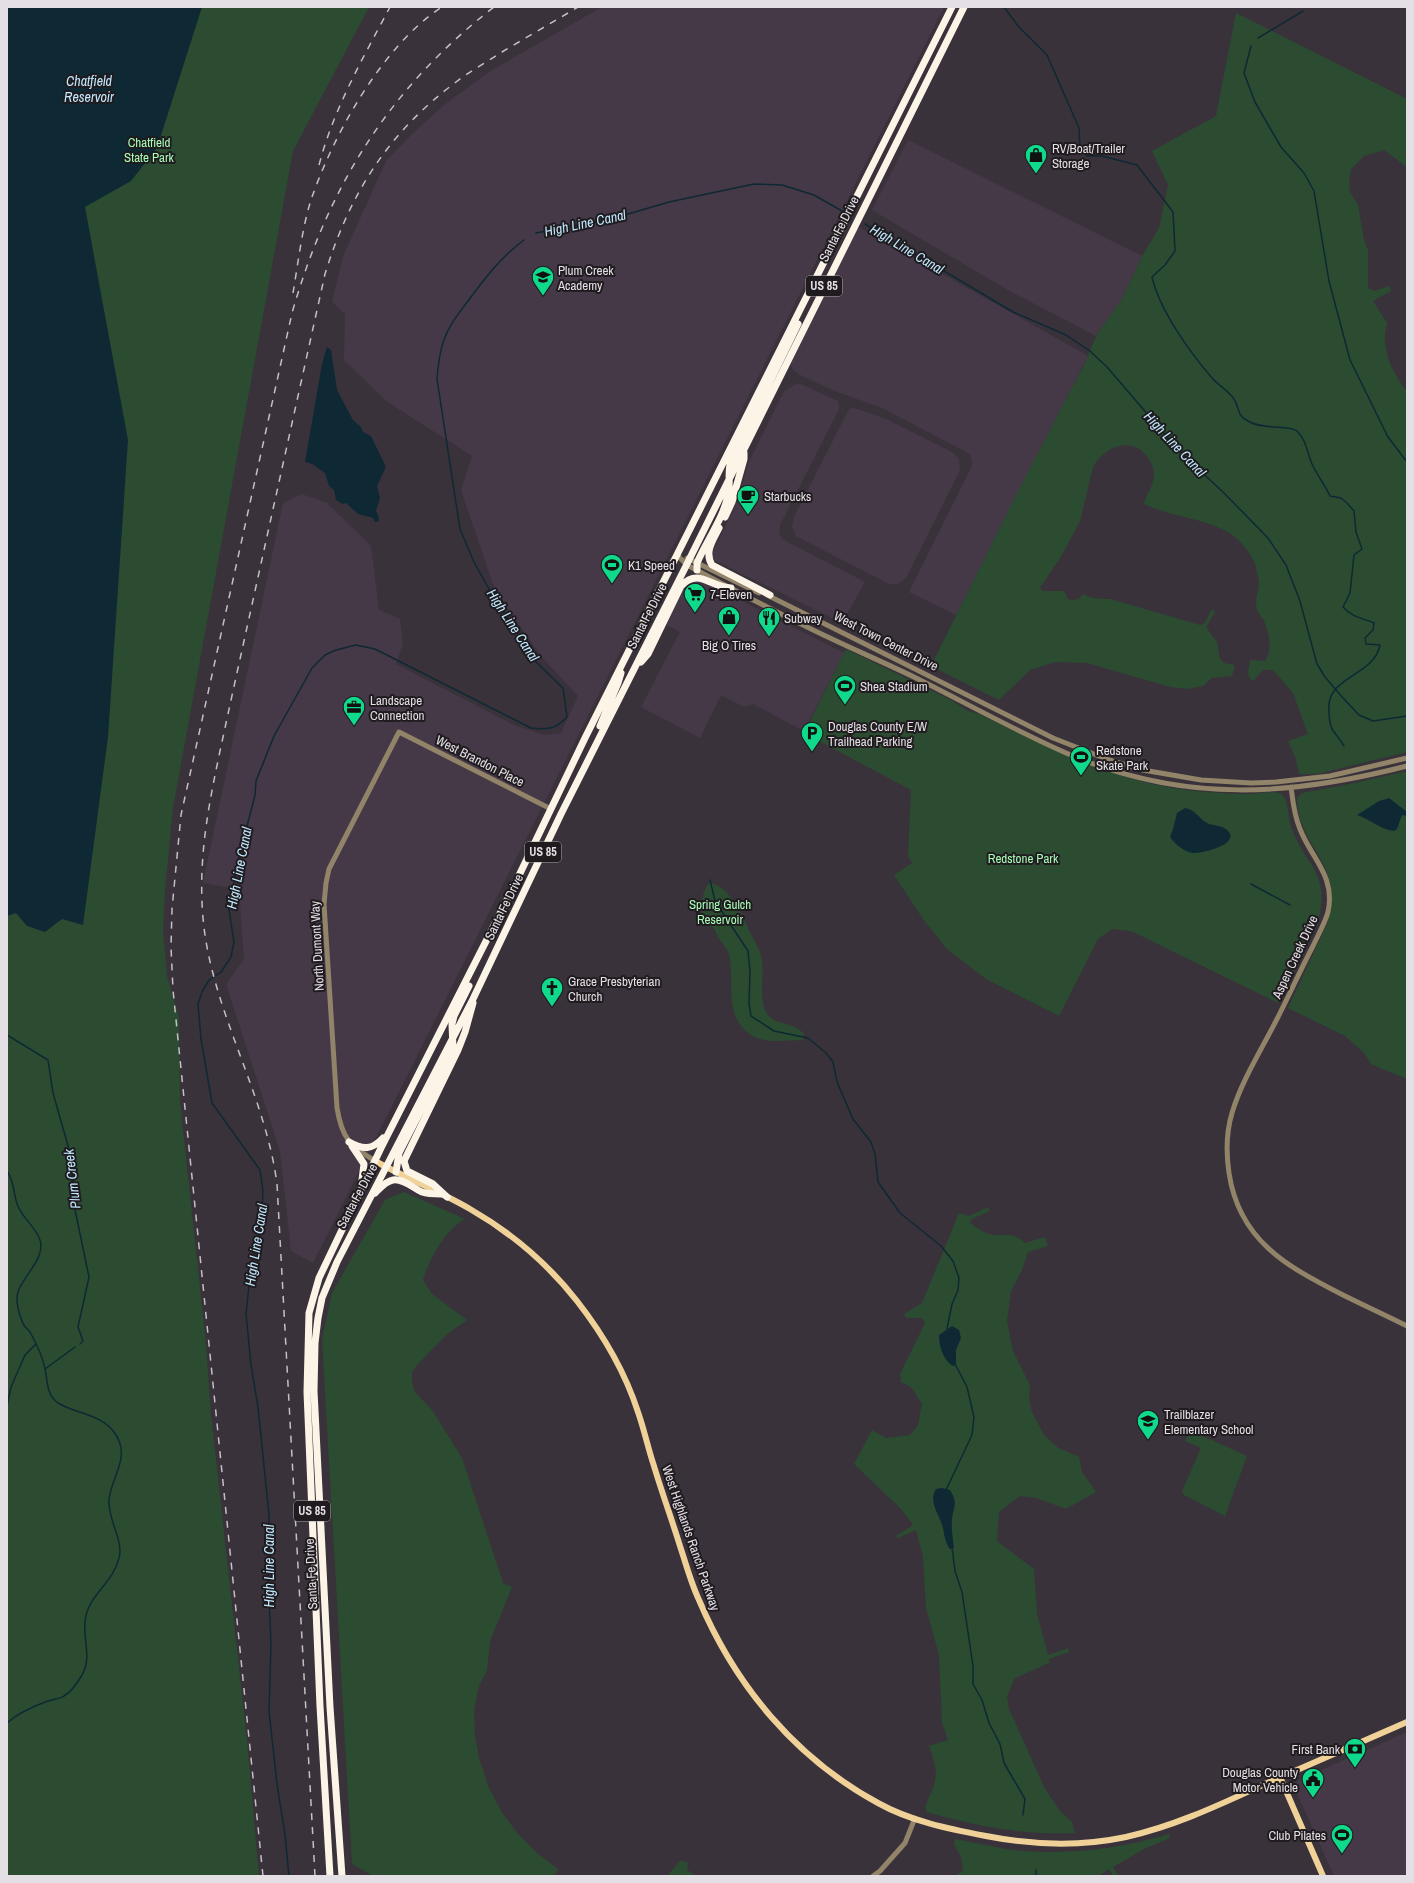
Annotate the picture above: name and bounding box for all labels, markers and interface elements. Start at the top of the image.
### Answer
water label: Chatfield Reservoir [64,72,115,106]
park label: Chatfield State Park [124,134,175,166]
place label: RV/Boat/Trailer Storage [1052,140,1125,172]
shop icon: RV/Boat/Trailer Storage [1023,142,1049,175]
street label: Santa Fe Drive [815,193,863,265]
water label: High Line Canal [543,205,628,240]
water label: High Line Canal [867,220,948,278]
place label: Plum Creek Academy [557,262,614,294]
school or university icon: Plum Creek Academy [530,264,556,297]
road number: US 85 [806,276,842,296]
water label: High Line Canal [1140,408,1210,481]
cafe icon: Starbucks [735,483,761,516]
place label: Starbucks [764,488,811,505]
sports icon: K1 Speed [599,552,625,585]
place label: K1 Speed [628,557,675,574]
street label: Santa Fe Drive [623,580,671,652]
supermarket icon: 7-Eleven [682,581,708,614]
water label: High Line Canal [483,585,543,665]
place label: 7-Eleven [710,586,752,603]
shop icon: Big O Tires [716,604,742,637]
restaurant icon: Subway [756,605,782,638]
street label: West Town Center Drive [831,607,941,675]
place label: Subway [784,610,823,627]
place label: Big O Tires [702,637,756,654]
sports icon: Shea Stadium [832,673,858,706]
place label: Shea Stadium [860,678,928,695]
place label: Landscape Connection [370,692,425,724]
office icon: Landscape Connection [341,694,367,727]
place label: Douglas County E/W Trailhead Parking [828,718,927,750]
parking icon: Douglas County E/W Trailhead Parking [799,720,825,753]
street label: West Brandon Place [433,731,527,791]
place label: Redstone Skate Park [1096,742,1149,774]
sports icon: Redstone Skate Park [1068,744,1094,777]
water label: High Line Canal [222,825,256,910]
road number: US 85 [525,842,561,862]
park label: Redstone Park [988,850,1059,867]
street label: Santa Fe Drive [481,871,527,943]
park label: Spring Gulch Reservoir [689,896,751,928]
street label: North Dumont Way [306,900,328,992]
street label: Aspen Creek Drive [1268,913,1322,1002]
place label: Grace Presbyterian Church [568,973,661,1005]
church icon: Grace Presbyterian Church [539,975,565,1008]
water label: Plum Creek [59,1147,85,1210]
street label: Santa Fe Drive [333,1161,381,1231]
water label: High Line Canal [241,1202,271,1287]
place label: Trailblazer Elementary School [1164,1406,1253,1438]
school or university icon: Trailblazer Elementary School [1135,1408,1161,1441]
street label: West Highlands Ranch Parkway [658,1463,724,1614]
road number: US 85 [294,1501,330,1521]
water label: High Line Canal [260,1524,278,1607]
street label: Santa Fe Drive [301,1538,321,1610]
bank icon: First Bank [1342,1736,1368,1769]
place label: First Bank [1291,1741,1341,1758]
place label: Douglas County Motor Vehicle [1222,1764,1299,1796]
public building icon: Douglas County Motor Vehicle [1300,1766,1326,1799]
sports icon: Club Pilates [1329,1822,1355,1855]
place label: Club Pilates [1269,1827,1326,1844]

